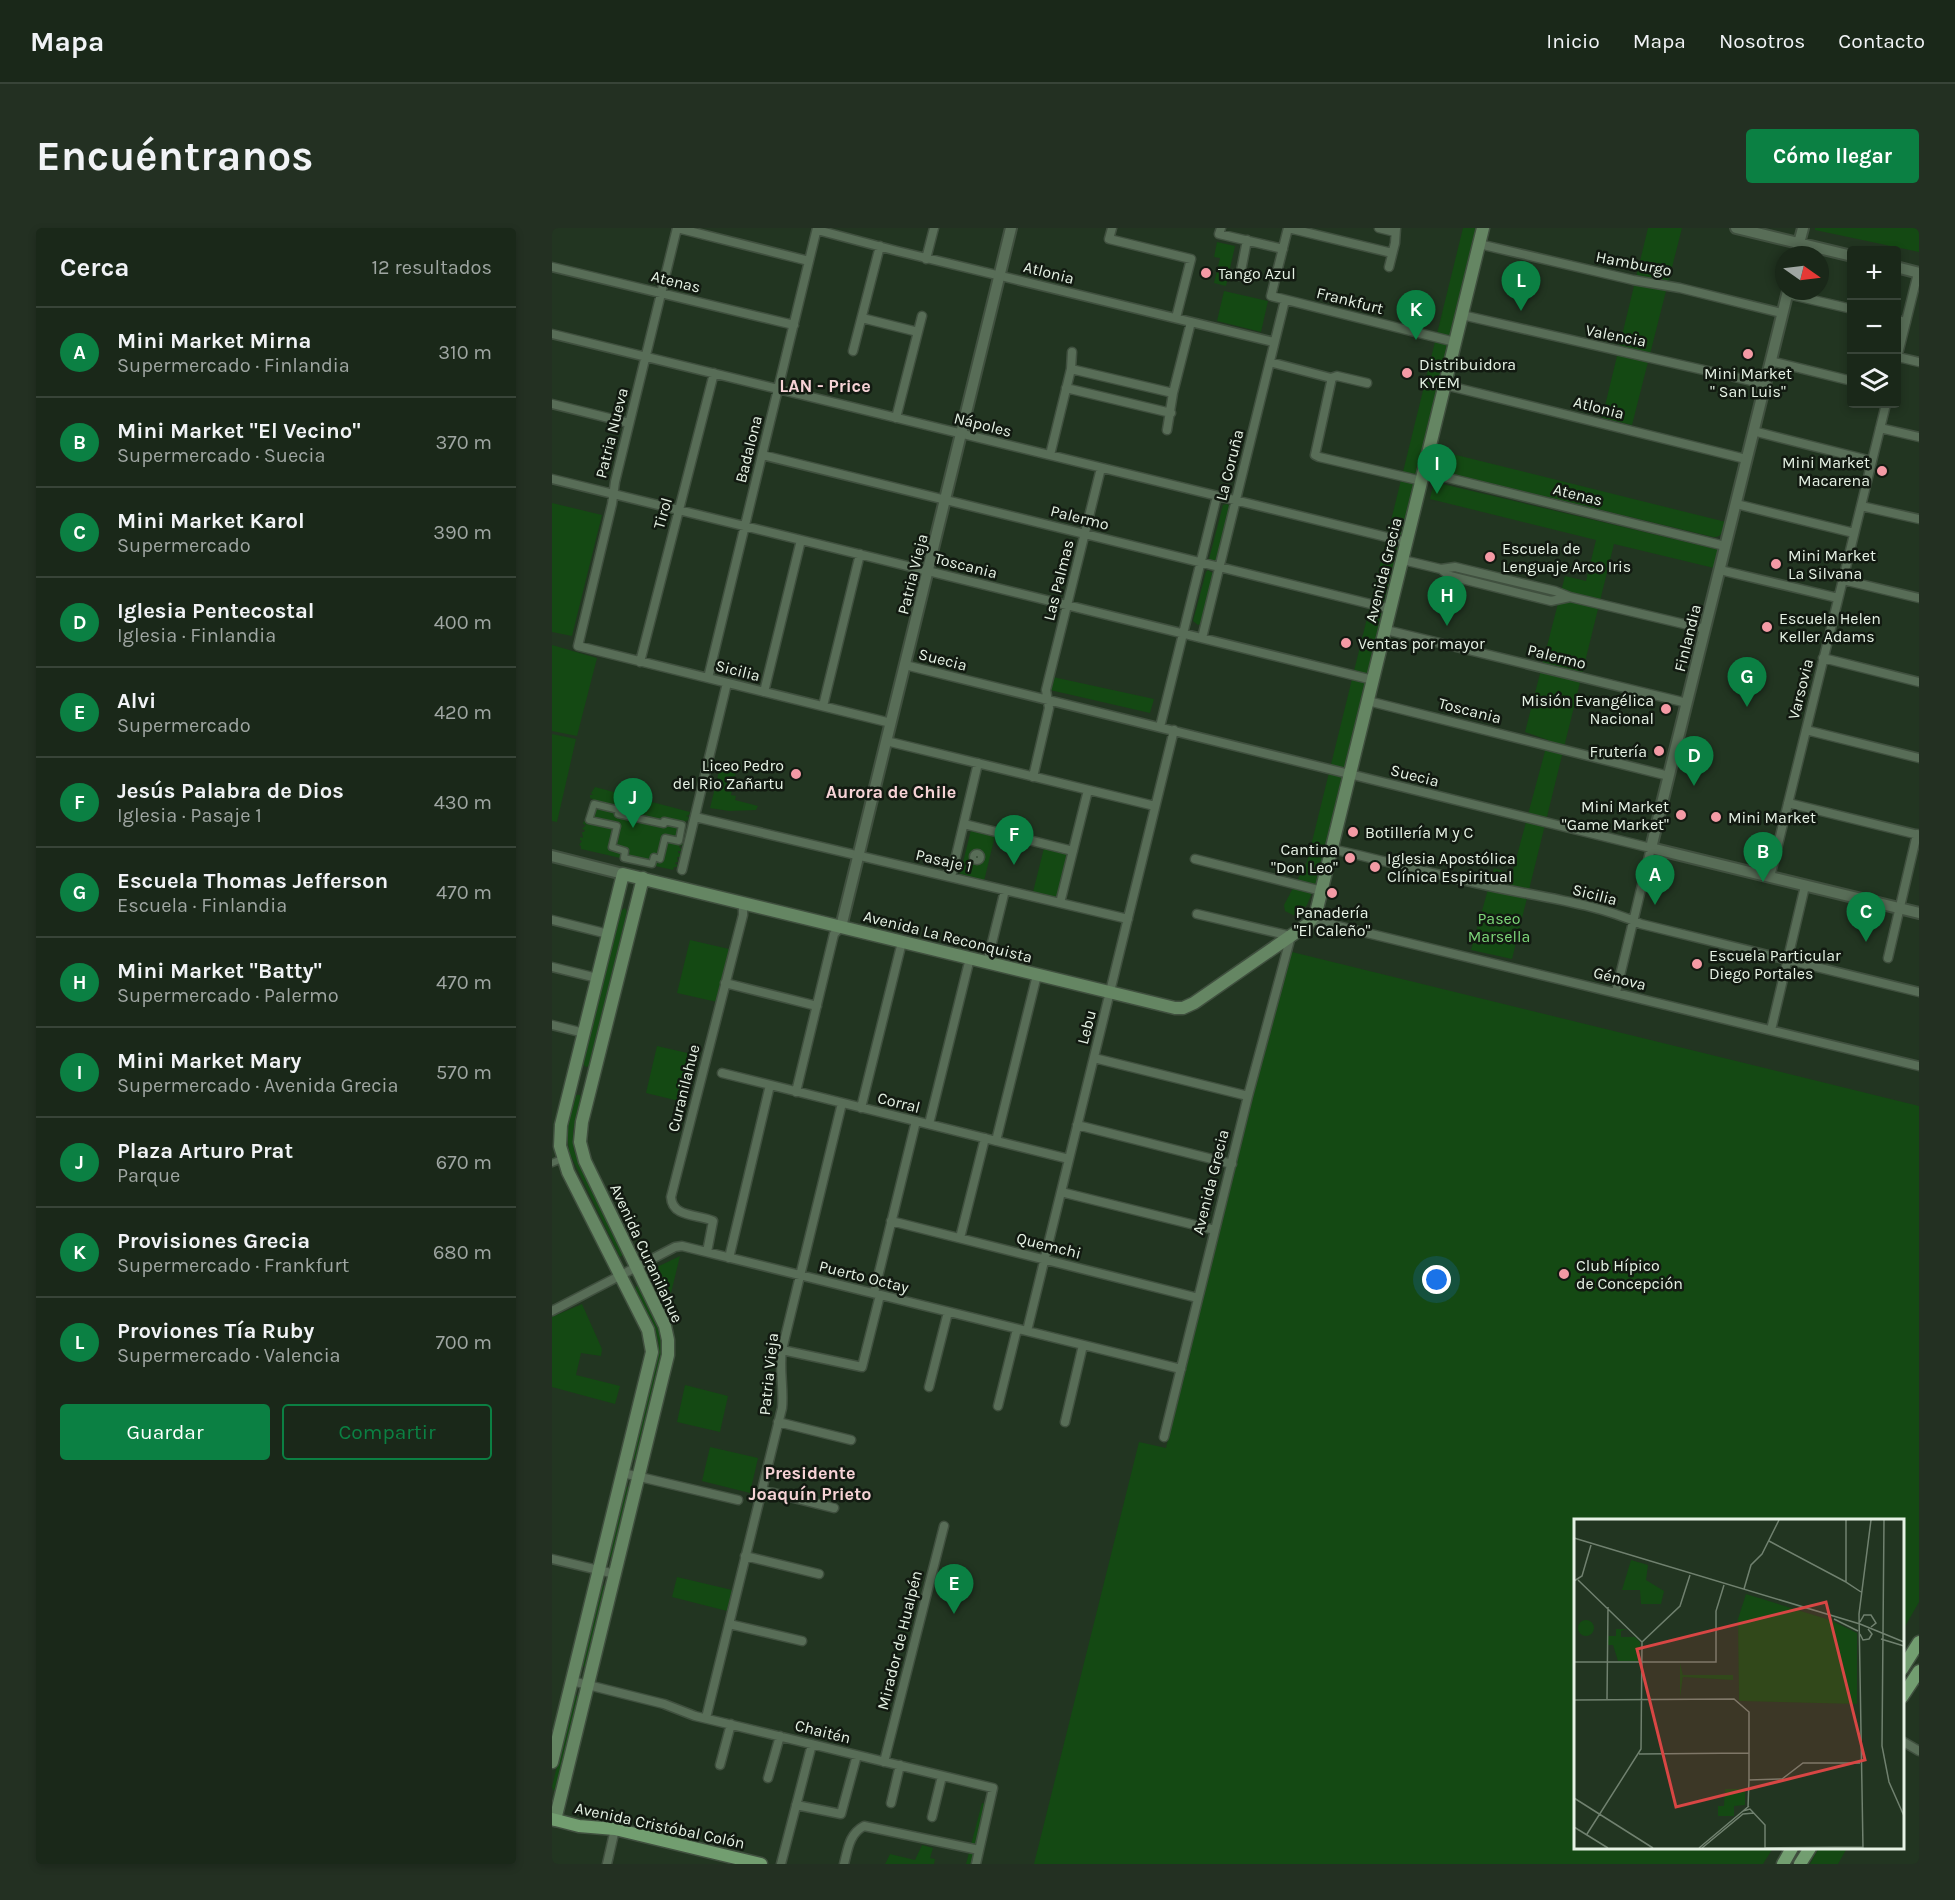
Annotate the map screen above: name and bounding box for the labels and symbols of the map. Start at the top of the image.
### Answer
north arrow [1775,246,1829,300]
street label: Hamburgo [1594,247,1673,280]
street label: Atlonia [1022,257,1076,288]
pin: L [1502,262,1540,311]
place label: Tango Azul [1218,264,1296,283]
street label: Atenas [649,266,703,297]
marker: Tango Azul [1199,266,1213,280]
street label: Frankfurt [1314,283,1385,318]
pin: K [1396,291,1436,340]
street label: Valencia [1584,320,1648,351]
marker: Mini Market " San Luis" [1741,347,1755,361]
place label: Distribuidora KYEM [1419,355,1516,392]
place label: Mini Market " San Luis" [1704,364,1792,401]
marker: Distribuidora KYEM [1400,366,1414,380]
district label: LAN - Price [779,375,871,397]
street label: Patria Nueva [591,386,632,480]
street label: Atlonia [1572,392,1626,423]
street label: Nápoles [952,408,1014,441]
street label: Badalona [731,413,766,485]
street label: La Coruña [1211,428,1247,503]
pin: I [1418,444,1456,494]
place label: Mini Market Macarena [1782,453,1870,490]
marker: Mini Market Macarena [1875,464,1889,478]
street label: Atenas [1551,479,1605,510]
street label: Tirol [649,495,676,531]
street label: Palermo [1049,501,1111,534]
street label: Avenida Grecia [1361,516,1406,625]
street label: Patria Vieja [893,532,932,617]
street label: Las Palmas [1039,538,1078,623]
place label: Escuela de Lenguaje Arco Iris [1502,539,1631,576]
place label: Mini Market La Silvana [1788,546,1876,583]
street label: Toscania [932,549,999,582]
marker: Escuela de Lenguaje Arco Iris [1483,550,1497,564]
marker: Mini Market La Silvana [1769,557,1783,571]
pin: H [1428,576,1466,626]
street label: Finlandia [1670,602,1705,674]
place label: Escuela Helen Keller Adams [1779,609,1881,646]
marker: Escuela Helen Keller Adams [1760,620,1774,634]
place label: Ventas por mayor [1358,634,1485,653]
marker: Ventas por mayor [1339,636,1353,650]
street label: Palermo [1526,640,1588,673]
street label: Suecia [917,644,969,675]
street label: Sicilia [713,656,762,685]
street label: Varsovia [1784,657,1817,721]
pin: G [1728,658,1766,707]
place label: Misión Evangélica Nacional [1521,691,1654,728]
street label: Toscania [1436,694,1503,727]
marker: Misión Evangélica Nacional [1659,702,1673,716]
pin: D [1674,736,1714,786]
place label: Frutería [1590,742,1647,761]
marker: Frutería [1652,744,1666,758]
place label: Liceo Pedro del Rio Zañartu [673,756,784,793]
street label: Suecia [1389,760,1441,791]
marker: Liceo Pedro del Rio Zañartu [789,767,803,781]
pin: J [614,778,652,828]
district label: Aurora de Chile [826,781,956,803]
place label: Mini Market "Game Market" [1562,797,1669,834]
marker: Mini Market "Game Market" [1674,808,1688,822]
place label: Mini Market [1728,808,1816,827]
marker: Mini Market [1709,810,1723,824]
pin: F [994,816,1034,865]
place label: Botillería M y C [1365,823,1473,842]
marker: Botillería M y C [1346,825,1360,839]
pin: B [1744,832,1782,882]
place label: Cantina "Don Leo" [1271,840,1338,877]
street label: Pasaje 1 [914,845,974,876]
place label: Iglesia Apostólica Clínica Espiritual [1387,849,1516,886]
marker: Cantina "Don Leo" [1343,851,1357,865]
pin: A [1636,856,1674,905]
marker: Iglesia Apostólica Clínica Espiritual [1368,860,1382,874]
street label: Sicilia [1570,880,1619,909]
marker: Panadería "El Caleño" [1325,886,1339,900]
pin: C [1846,892,1886,942]
place label: Panadería "El Caleño" [1294,903,1370,940]
street label: Avenida La Reconquista [861,906,1034,967]
park label: Paseo Marsella [1468,909,1530,946]
place label: Escuela Particular Diego Portales [1709,946,1841,983]
marker: Escuela Particular Diego Portales [1690,957,1704,971]
street label: Génova [1591,963,1648,994]
street label: Lebu [1073,1008,1100,1046]
street label: Curanilahue [663,1042,704,1134]
street label: Corral [876,1088,922,1117]
street label: Avenida Grecia [1188,1128,1233,1237]
street label: Avenida Curanilahue [606,1181,687,1326]
street label: Quemchi [1015,1228,1083,1263]
street label: Puerto Octay [817,1256,911,1297]
place label: Club Hípico de Concepción [1576,1256,1683,1293]
your location [1422,1265,1451,1294]
marker: Club Hípico de Concepción [1557,1267,1571,1281]
street label: Patria Vieja [755,1332,782,1416]
district label: Presidente Joaquín Prieto [749,1462,871,1505]
inset map [1574,1519,1904,1849]
pin: E [934,1564,974,1614]
street label: Mirador de Hualpén [873,1568,926,1712]
street label: Chaitén [793,1715,853,1748]
street label: Avenida Cristóbal Colón [573,1798,747,1853]

